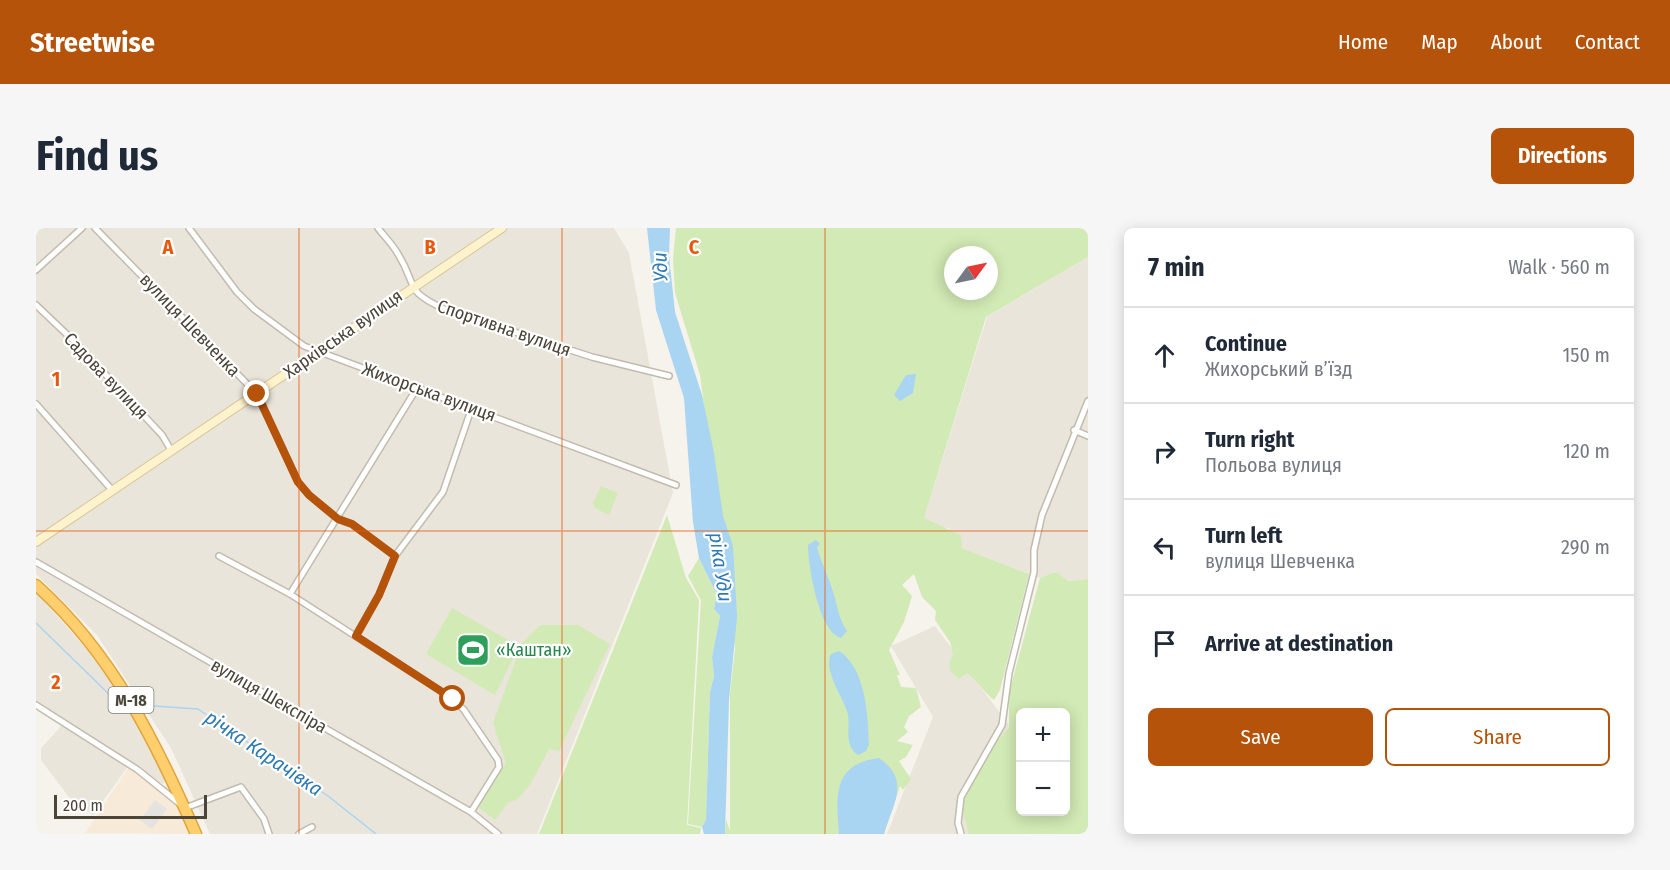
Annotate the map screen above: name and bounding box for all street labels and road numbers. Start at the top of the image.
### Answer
street label: вулиця Шевченка [135,269,245,381]
street label: Харківська вулиця [279,285,407,383]
street label: Спортивна вулиця [434,295,574,361]
street label: Садова вулиця [59,328,153,424]
street label: Жихорська вулиця [359,358,499,426]
street label: вулиця Шекспіра [207,654,331,738]
road number: М-18 [108,687,154,713]

